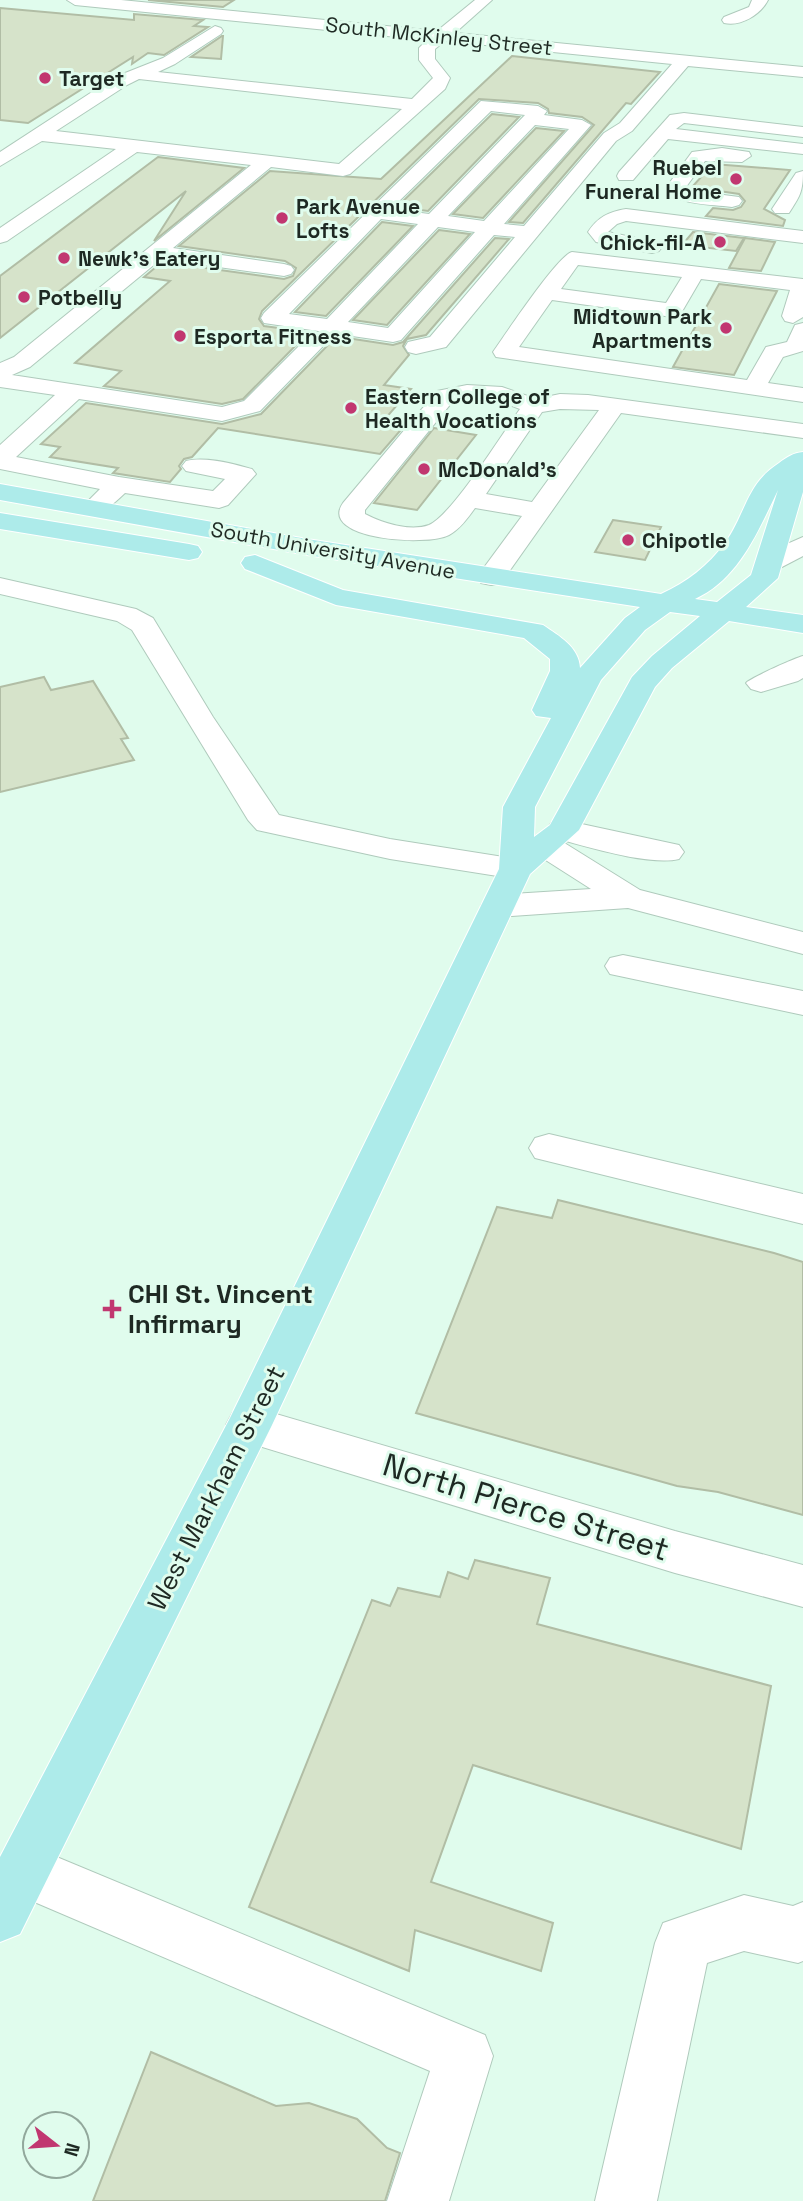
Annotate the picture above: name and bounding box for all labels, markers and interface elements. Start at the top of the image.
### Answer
street label: South McKinley Street [324,11,554,61]
place label: Target [59,65,124,92]
marker: Target [37,70,53,86]
place label: Ruebel Funeral Home [585,154,722,205]
marker: Ruebel Funeral Home [728,171,744,187]
place label: Park Avenue Lofts [296,193,420,244]
marker: Park Avenue Lofts [274,210,290,226]
place label: Chick-fil-A [600,229,706,256]
marker: Chick-fil-A [712,234,728,250]
place label: Newk's Eatery [78,245,220,272]
marker: Newk's Eatery [56,250,72,266]
place label: Potbelly [38,284,122,311]
marker: Potbelly [16,289,32,305]
place label: Midtown Park Apartments [573,303,712,354]
marker: Midtown Park Apartments [718,320,734,336]
place label: Esporta Fitness [194,323,352,350]
marker: Esporta Fitness [172,328,188,344]
place label: Eastern College of Health Vocations [365,383,550,434]
marker: Eastern College of Health Vocations [343,400,359,416]
place label: McDonald's [438,456,557,483]
marker: McDonald's [416,461,432,477]
street label: South University Avenue [209,515,457,585]
place label: Chipotle [642,527,727,554]
marker: Chipotle [620,532,636,548]
place label: CHI St. Vincent Infirmary [128,1277,313,1341]
marker: CHI St. Vincent Infirmary [102,1299,122,1319]
street label: West Markham Street [139,1360,293,1616]
street label: North Pierce Street [378,1444,674,1570]
north arrow [21,2110,91,2180]
text: N [58,2140,86,2160]

